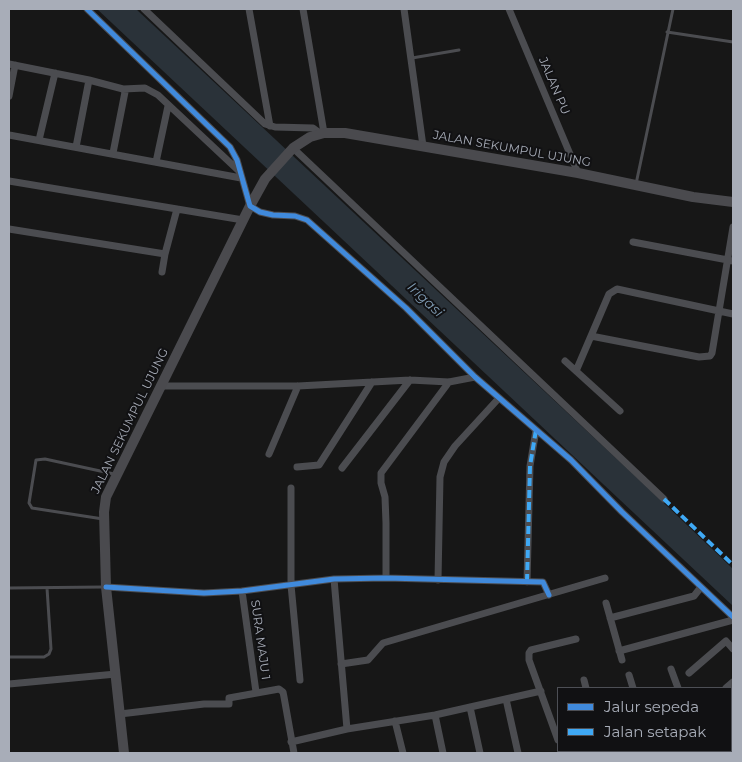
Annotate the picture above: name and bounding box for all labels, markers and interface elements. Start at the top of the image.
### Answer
street label: JALAN PU [535,55,573,117]
street label: JALAN SEKUMPUL UJUNG [432,128,592,170]
water label: Irigasi [403,279,447,321]
street label: JALAN SEKUMPUL UJUNG [88,346,172,496]
street label: SURA MAJU 1 [247,599,273,681]
legend [557,687,732,752]
text: Jalur sepeda [604,697,699,716]
text: Jalan setapak [604,722,706,741]

